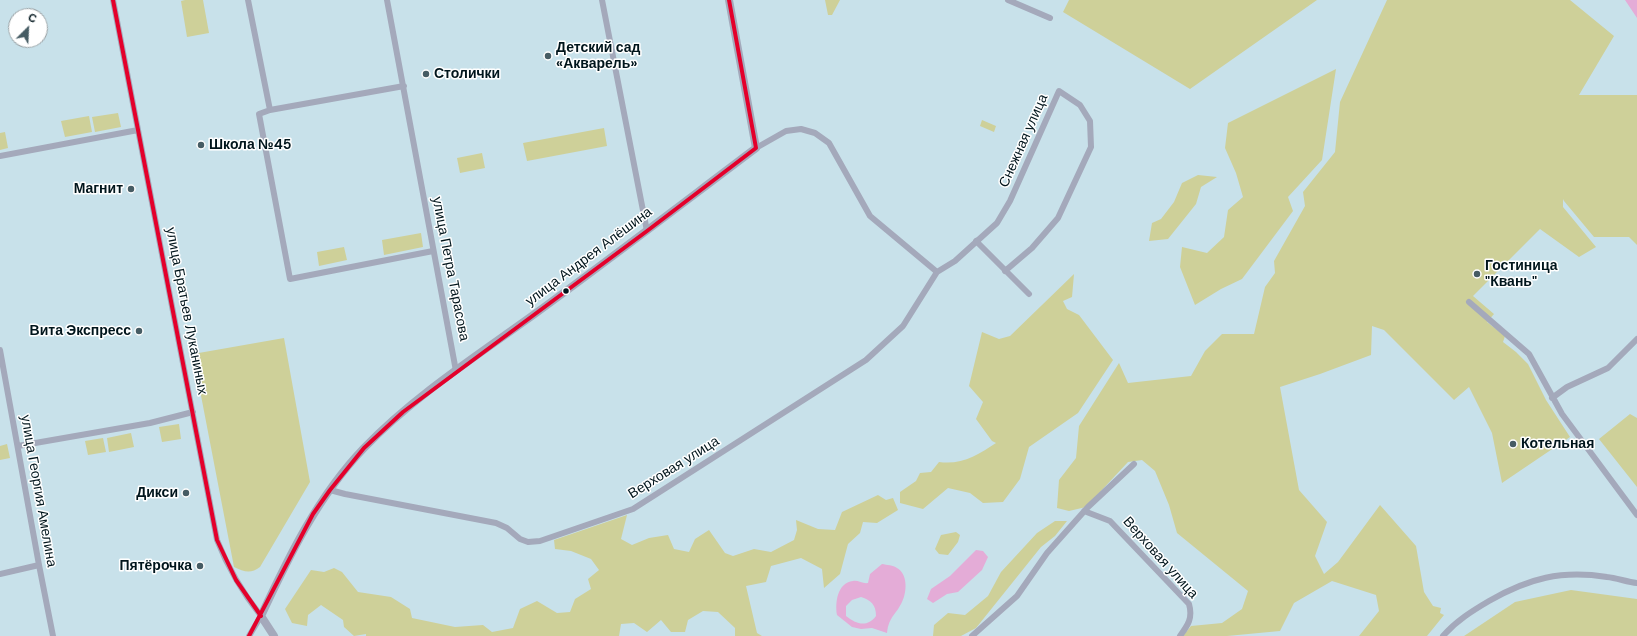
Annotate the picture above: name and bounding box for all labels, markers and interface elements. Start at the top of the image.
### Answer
north arrow [8,8,48,48]
text: С [26,10,39,26]
place label: Детский сад «Акварель» [556,40,640,72]
marker: Детский сад «Акварель» [543,51,553,61]
place label: Столички [434,66,500,82]
marker: Столички [421,69,431,79]
street label: Снежная улица [996,92,1052,190]
place label: Школа №45 [209,137,291,153]
marker: Школа №45 [196,140,206,150]
place label: Магнит [74,181,123,197]
marker: Магнит [126,184,136,194]
street label: улица Петра Тарасова [428,195,472,343]
street label: улица Андрея Алёшина [522,204,656,310]
street label: улица Братьев Луканиных [162,226,210,396]
place label: Гостиница "Квань" [1485,258,1557,290]
marker: Гостиница "Квань" [1472,269,1482,279]
unlabelled marker [561,286,571,296]
place label: Вита Экспресс [30,323,131,339]
marker: Вита Экспресс [134,326,144,336]
street label: улица Георгия Амелина [16,414,60,568]
street label: Верховая улица [625,433,723,503]
place label: Котельная [1521,436,1594,452]
marker: Котельная [1508,439,1518,449]
place label: Дикси [136,485,178,501]
marker: Дикси [181,488,191,498]
street label: Верховая улица [1119,514,1201,602]
place label: Пятёрочка [119,558,192,574]
marker: Пятёрочка [195,561,205,571]

